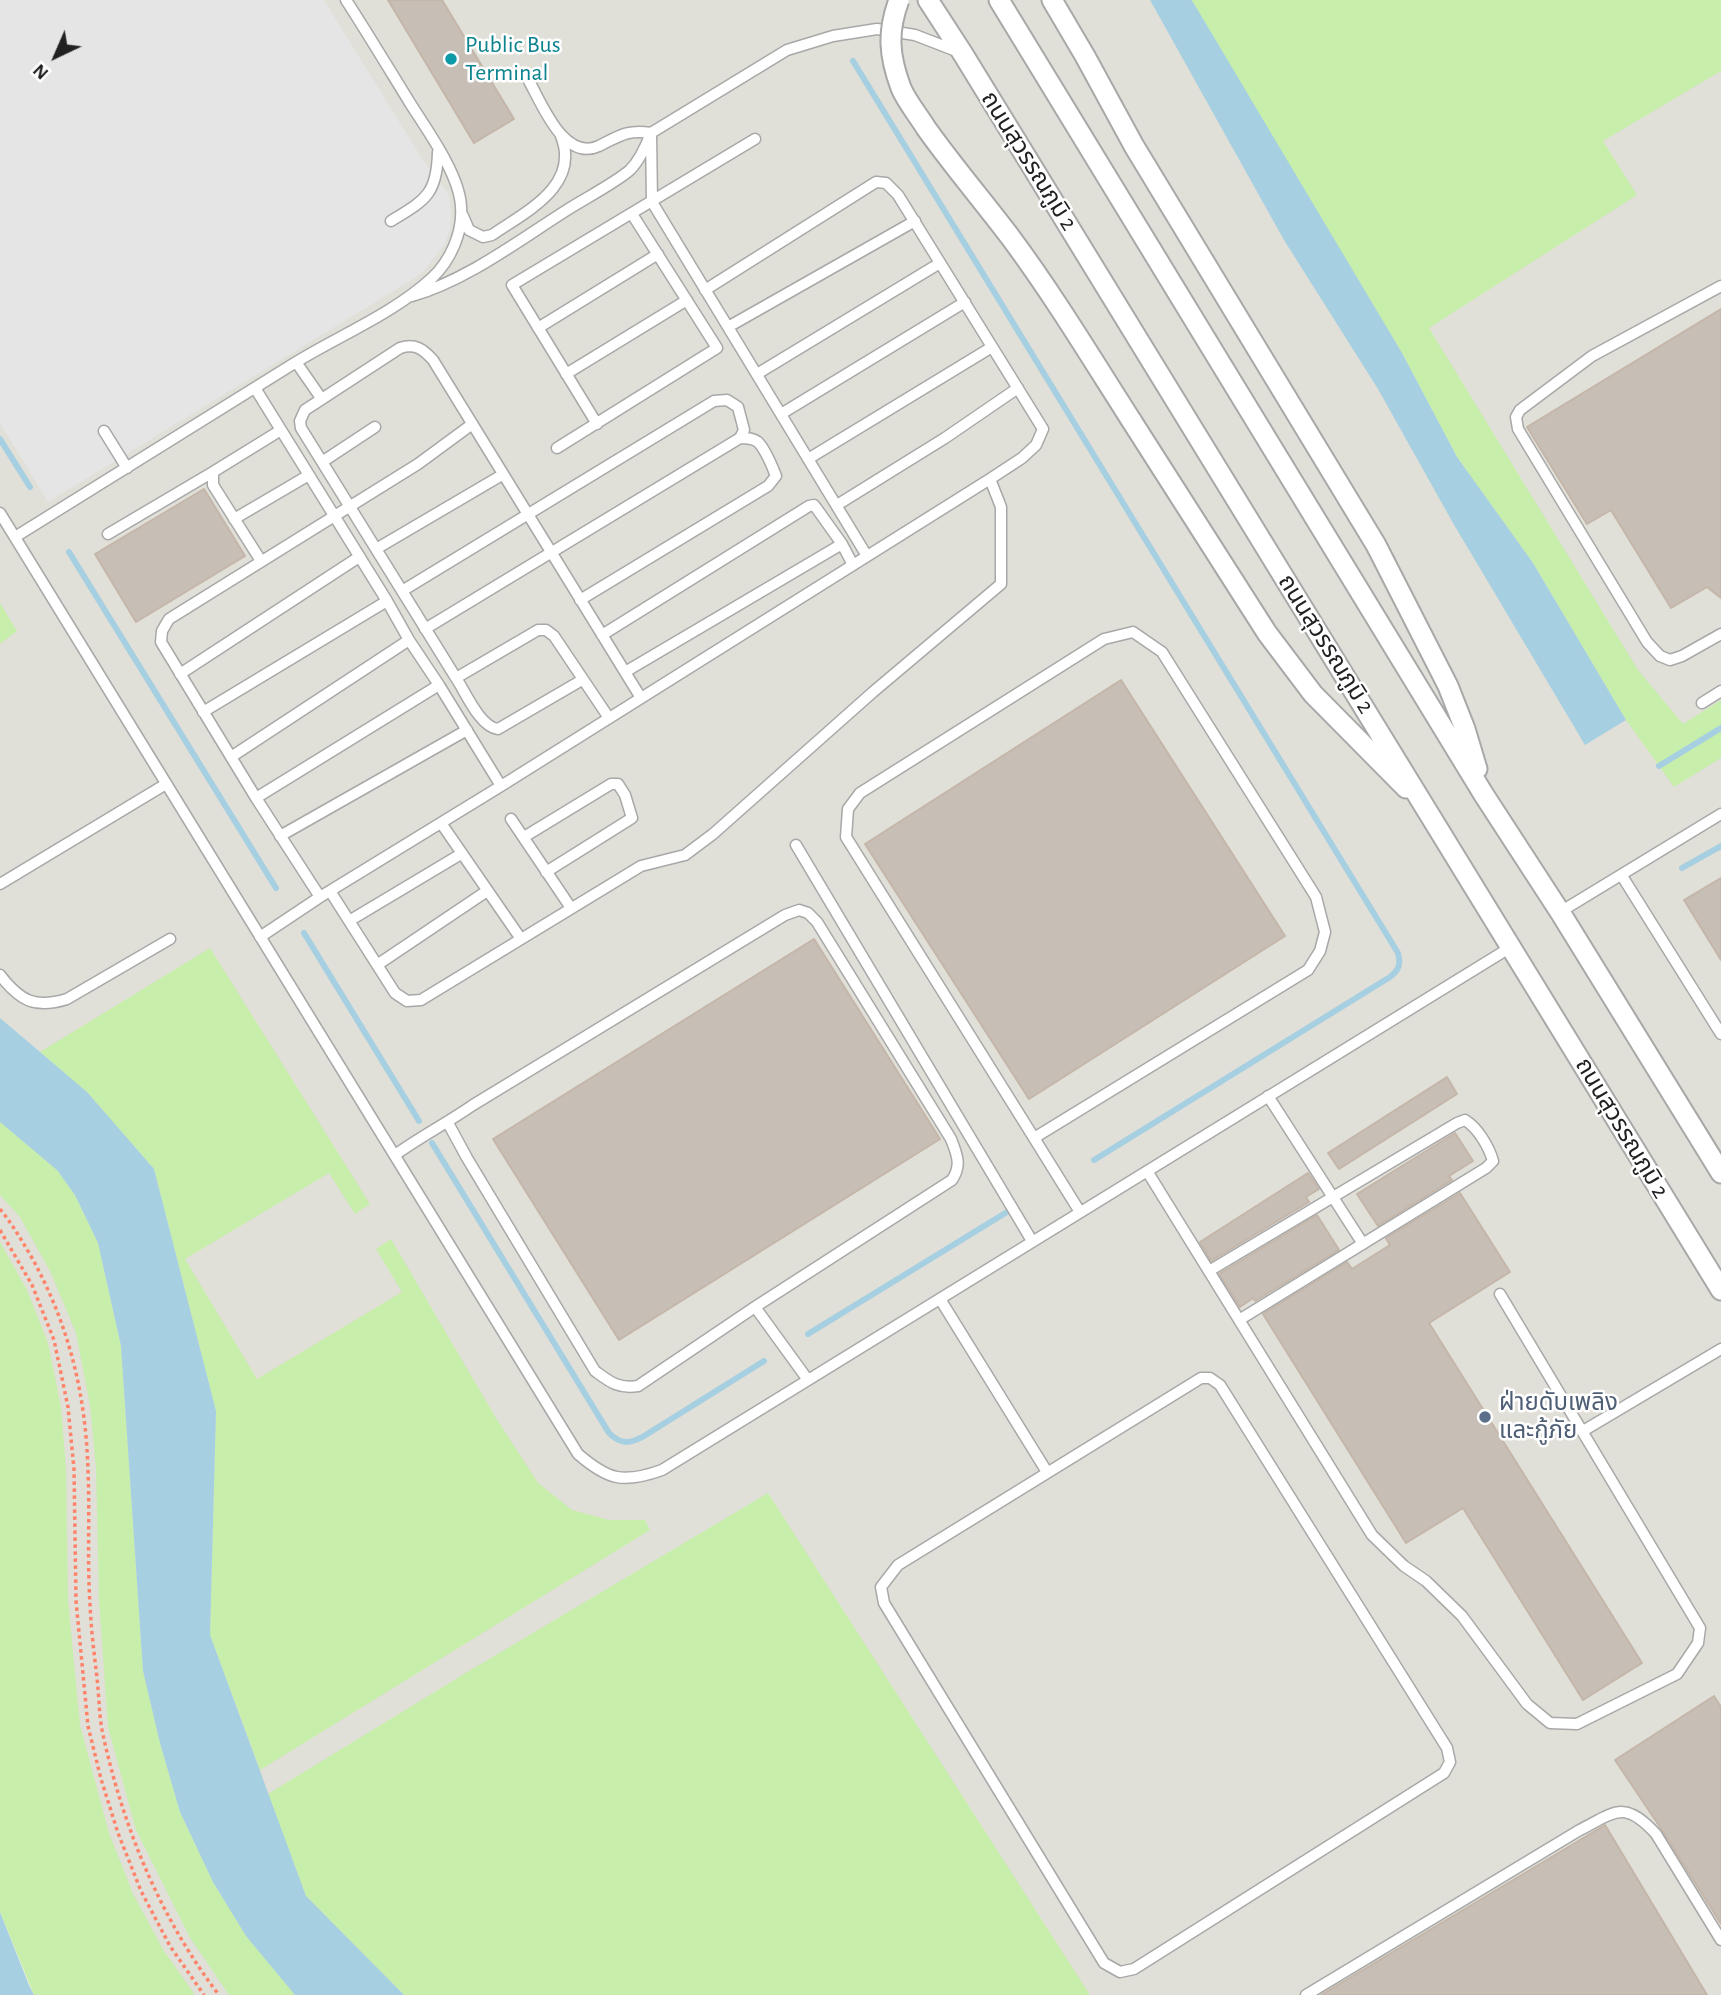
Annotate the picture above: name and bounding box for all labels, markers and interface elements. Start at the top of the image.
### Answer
north arrow [21,21,91,91]
place label: Public Bus Terminal [465,31,561,87]
marker: Public Bus Terminal [443,51,459,67]
text: N [30,60,52,83]
street label: ถนนสุวรรณภูมิ 2 [975,86,1083,236]
street label: ถนนสุวรรณภูมิ 2 [1272,569,1380,719]
street label: ถนนสุวรรณภูมิ 2 [1569,1053,1675,1203]
place label: ฝ่ายดับเพลิง และกู้ภัย [1499,1389,1618,1445]
marker: ฝ่ายดับเพลิง และกู้ภัย [1477,1409,1493,1425]

